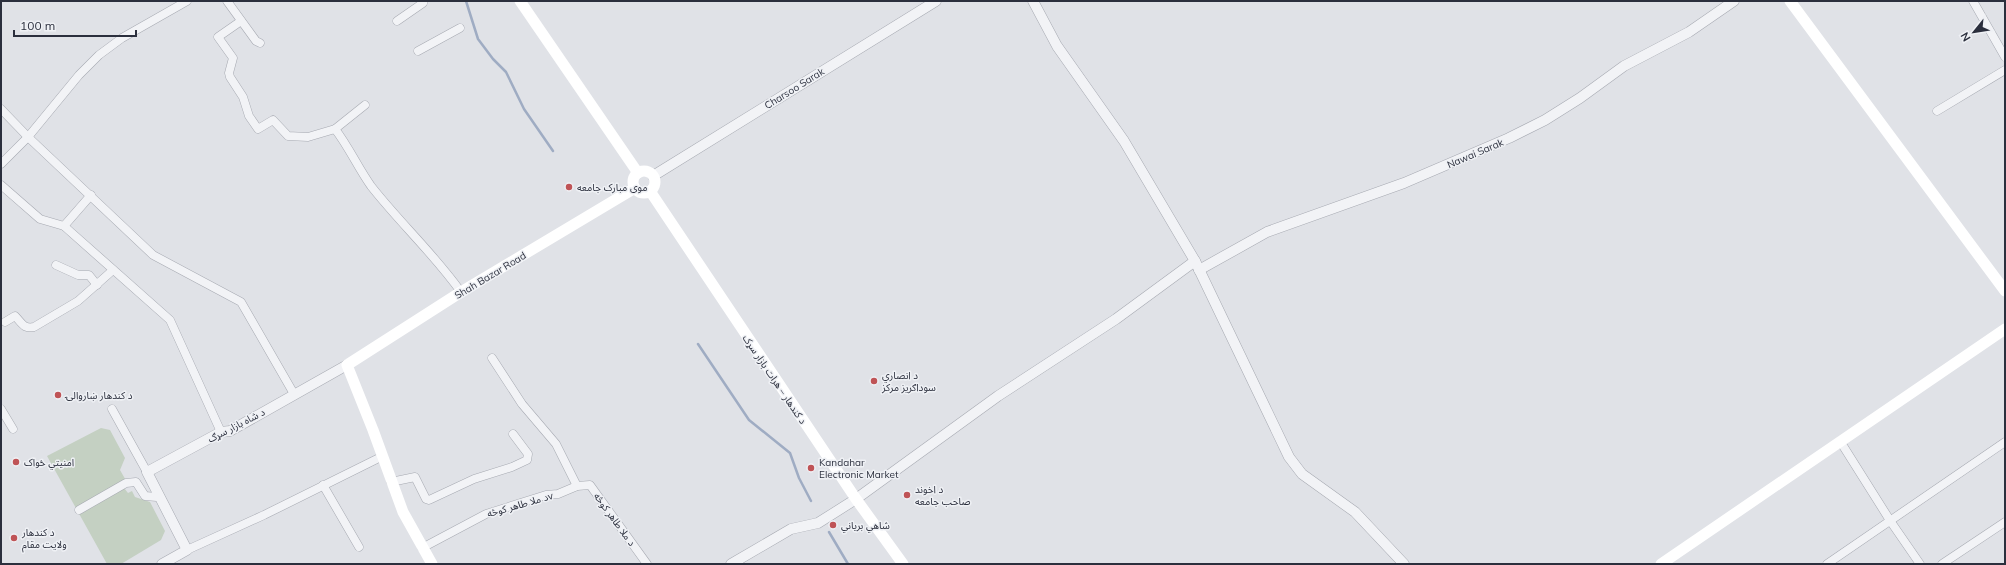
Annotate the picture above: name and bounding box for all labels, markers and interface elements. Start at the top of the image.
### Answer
scale bar [14,12,136,38]
north arrow [1954,12,1994,52]
text: 100 m [20,18,55,33]
text: N [1957,30,1973,44]
street label: Charsoo Sarak [762,64,827,112]
street label: Nawai Sarak [1445,135,1506,171]
place label: موی مبارک جامعه [577,181,648,194]
marker: موی مبارک جامعه [564,182,574,192]
street label: Shah Bazar Road [452,249,528,302]
street label: د کندهار – هرات بازار سړک [740,332,809,427]
place label: د انصاري سوداګریز مرکز [881,369,936,394]
marker: د انصاري سوداګریز مرکز [869,376,879,386]
place label: د کندهار ښاروالۍ [65,389,133,402]
marker: د کندهار ښاروالۍ [53,390,63,400]
street label: د شاه بازار سړګ [205,405,267,445]
place label: امنيتي ځواک [24,456,74,470]
place label: Kandahar Electronic Market [819,456,899,481]
marker: امنيتي ځواک [11,457,21,467]
marker: Kandahar Electronic Market [806,463,816,473]
place label: د اخوند صاحب جامعه [915,483,971,508]
street label: د ملا طاهر کوڅهv [486,489,555,520]
street label: د ملا طاهر کوڅه [591,490,638,549]
marker: د اخوند صاحب جامعه [902,490,912,500]
place label: شاهي برياني [841,519,890,533]
marker: شاهي برياني [828,520,838,530]
place label: د کندهار ولايت مقام [21,526,67,553]
marker: د کندهار ولايت مقام [9,533,19,543]

